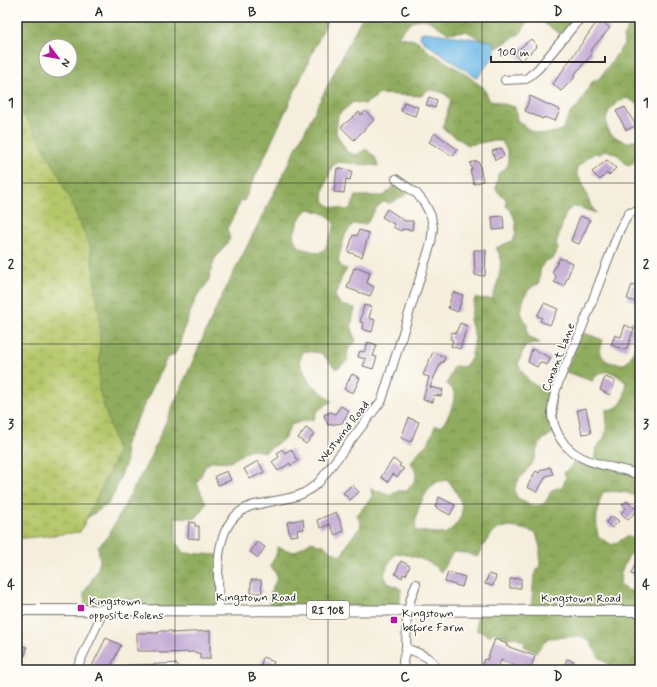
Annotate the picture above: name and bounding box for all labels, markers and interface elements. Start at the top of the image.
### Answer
text: A [95,4,103,21]
text: B [248,4,257,21]
text: C [400,4,410,21]
text: D [554,4,563,21]
north arrow [38,38,78,78]
scale bar [491,38,605,64]
text: 100 m [497,45,529,61]
text: N [58,56,74,70]
text: 1 [8,95,14,112]
text: 1 [643,95,649,112]
text: 2 [8,256,15,273]
text: 2 [643,256,650,273]
street label: Conant Lane [538,321,579,394]
street label: Westwind Road [314,398,373,467]
text: 3 [8,416,14,433]
text: 3 [643,416,649,433]
text: 4 [7,577,15,594]
text: 4 [642,577,650,594]
street label: Kingstown Road [216,590,296,606]
street label: Kingstown Road [541,591,621,607]
place label: Kingstown opposite Rolens [89,594,164,624]
road number: RI 108 [307,601,349,619]
marker: Kingstown opposite Rolens [76,603,86,613]
place label: Kingstown before Farm [402,606,464,637]
marker: Kingstown before Farm [389,615,399,625]
text: A [95,669,103,686]
text: B [248,669,257,686]
text: C [400,669,410,686]
text: D [554,669,563,686]

